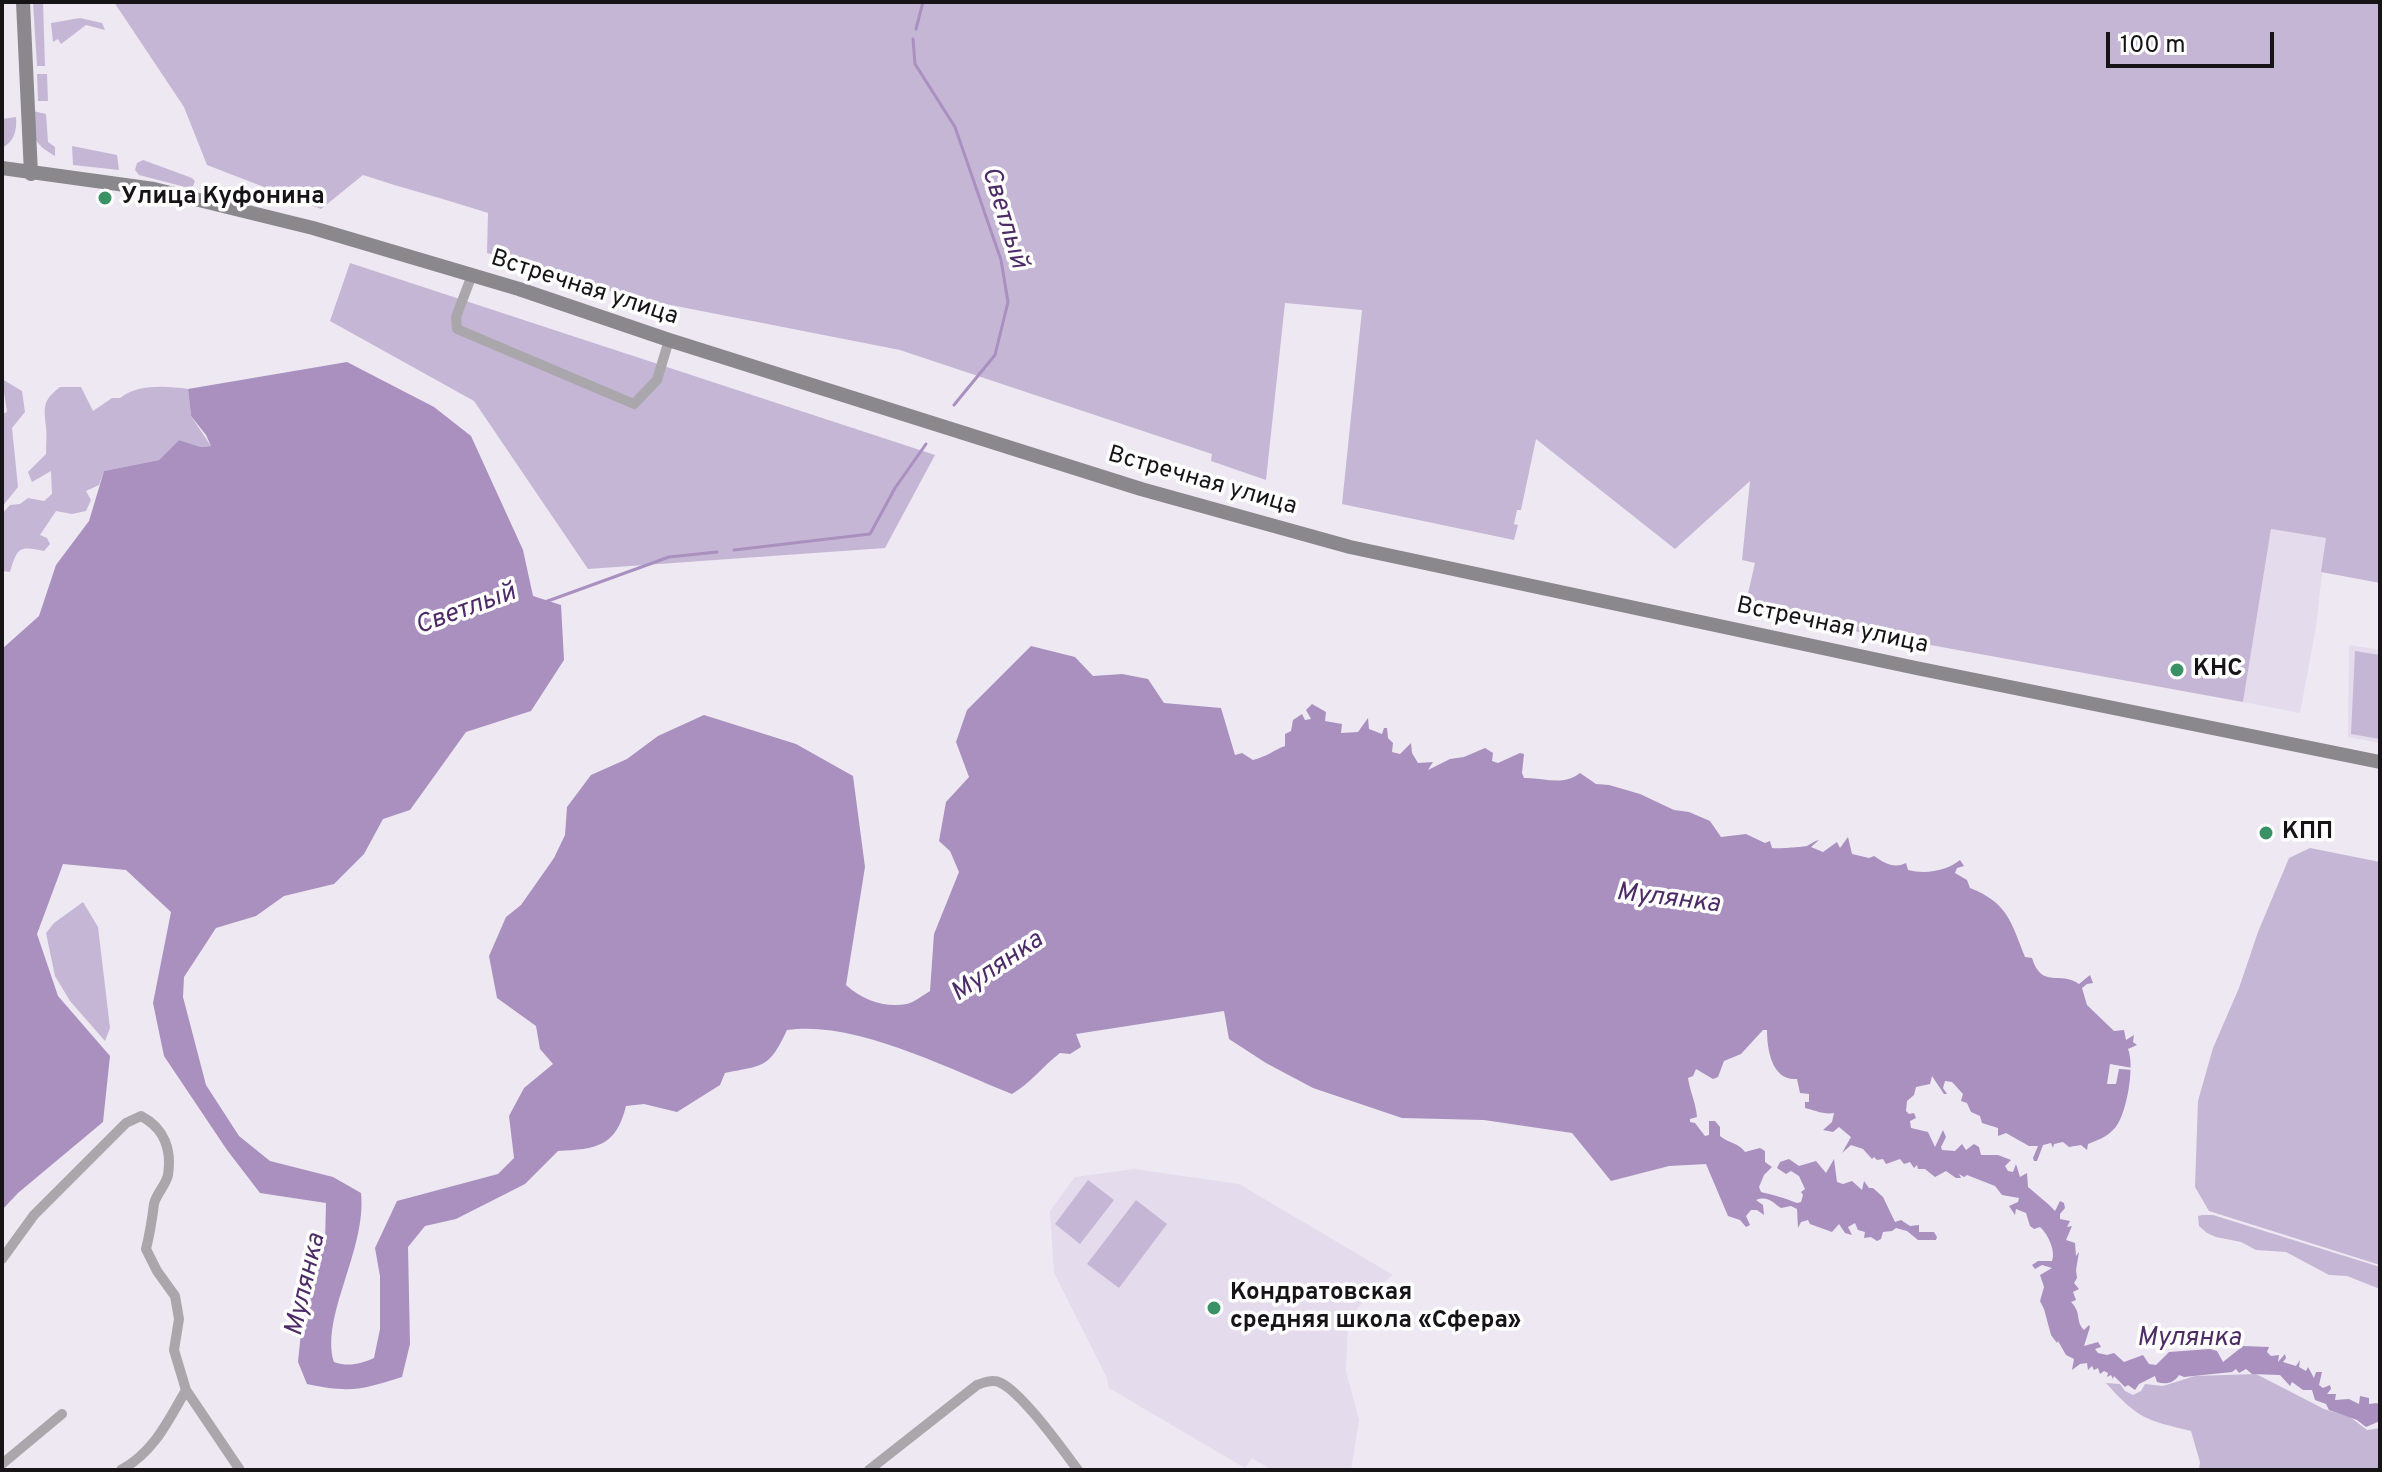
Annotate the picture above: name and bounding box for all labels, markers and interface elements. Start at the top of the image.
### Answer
scale bar [2110,16,2278,66]
text: 100 m [2120,31,2186,61]
water label: Светлый [973,163,1033,273]
place label: Улица Куфонина [121,184,325,212]
marker: Улица Куфонина [96,189,114,207]
street label: Встречная улица [487,245,681,333]
street label: Встречная улица [1104,441,1300,523]
water label: Светлый [412,578,520,644]
street label: Встречная улица [1734,593,1930,661]
place label: КНС [2193,656,2243,684]
marker: КНС [2168,661,2186,679]
place label: КПП [2282,819,2333,847]
marker: КПП [2257,824,2275,842]
water label: Мулянка [1614,878,1722,922]
water label: Мулянка [946,926,1050,1010]
water label: Мулянка [280,1231,334,1339]
place label: Кондратовская средняя школа «Сфера» [1230,1280,1521,1336]
marker: Кондратовская средняя школа «Сфера» [1205,1299,1223,1317]
water label: Мулянка [2137,1324,2241,1356]

